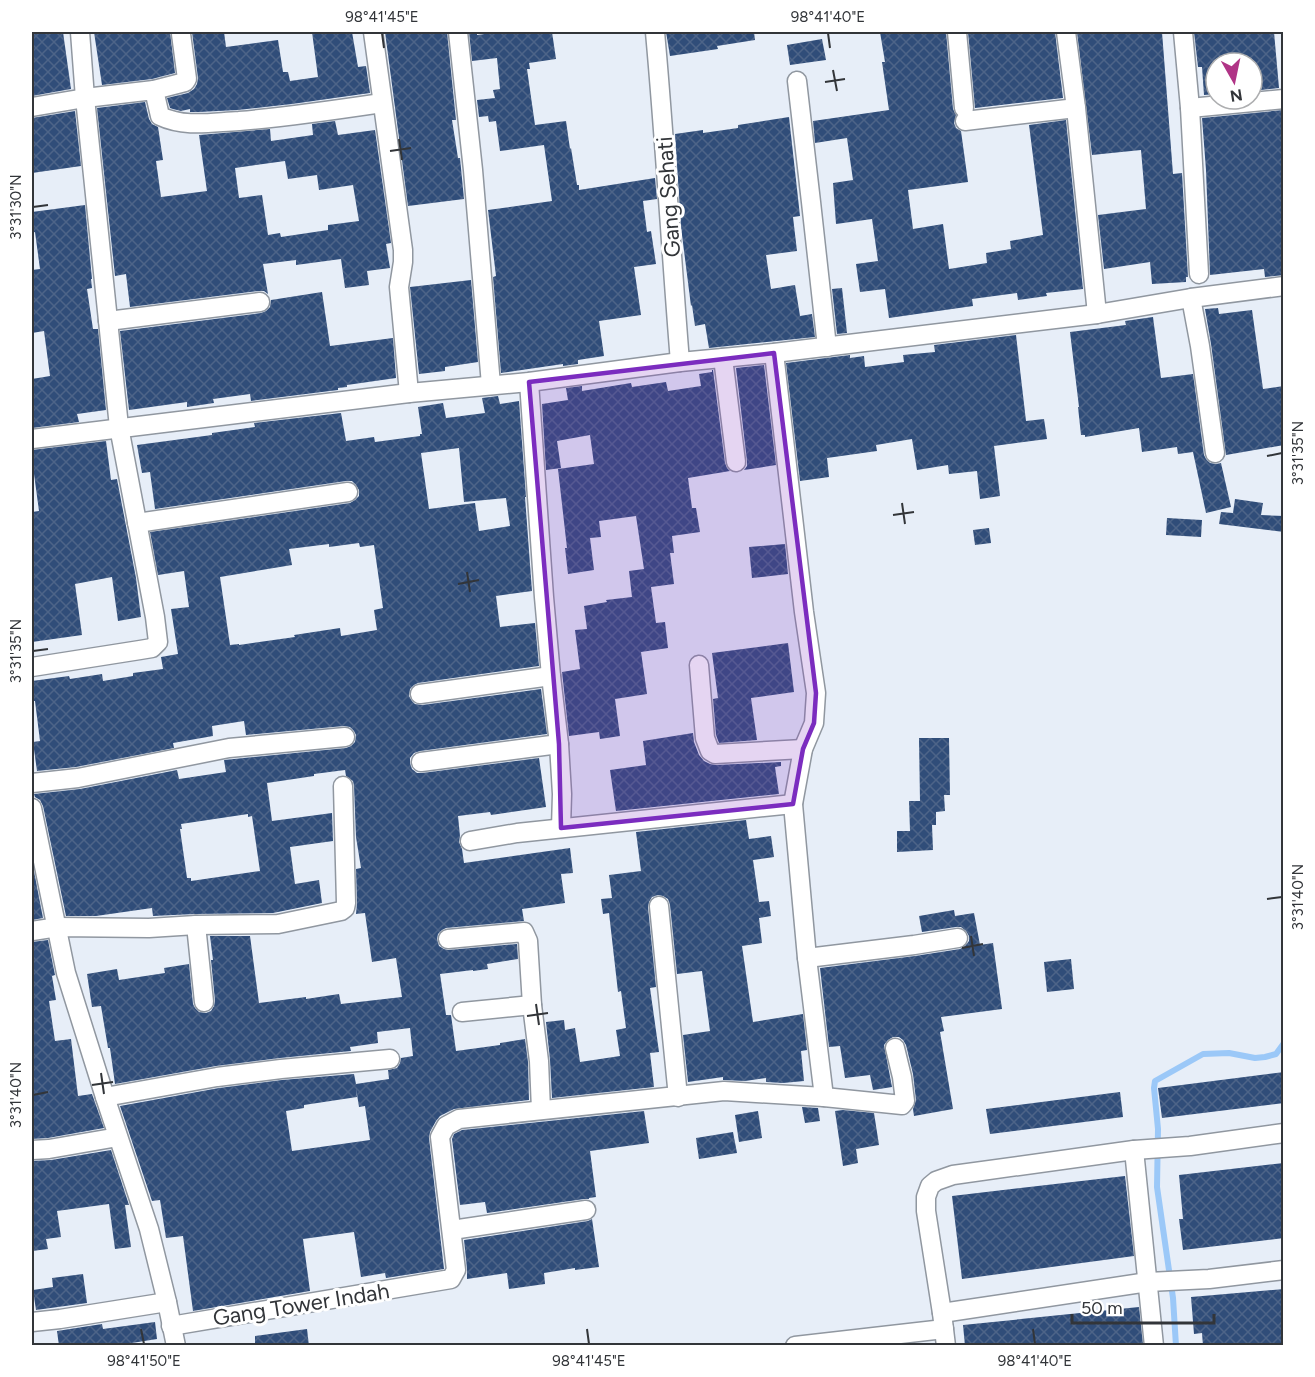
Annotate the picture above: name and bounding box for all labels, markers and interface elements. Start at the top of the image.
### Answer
text: 98°41'45"E [345,8,419,26]
text: 98°41'40"E [791,8,865,26]
north arrow [1204,51,1264,111]
text: N [1229,85,1244,106]
street label: Gang Sehati [651,136,686,258]
text: 3°31'30"N [7,174,25,240]
text: 3°31'35"N [1289,421,1307,485]
text: 3°31'35"N [7,619,25,683]
text: 3°31'40"N [1289,864,1307,930]
text: 3°31'40"N [7,1062,25,1128]
street label: Gang Tower Indah [211,1277,391,1332]
scale bar [1072,1287,1214,1325]
text: 50 m [1081,1297,1123,1319]
text: 98°41'50"E [107,1352,181,1370]
text: 98°41'45"E [552,1352,626,1370]
text: 98°41'40"E [998,1352,1072,1370]

